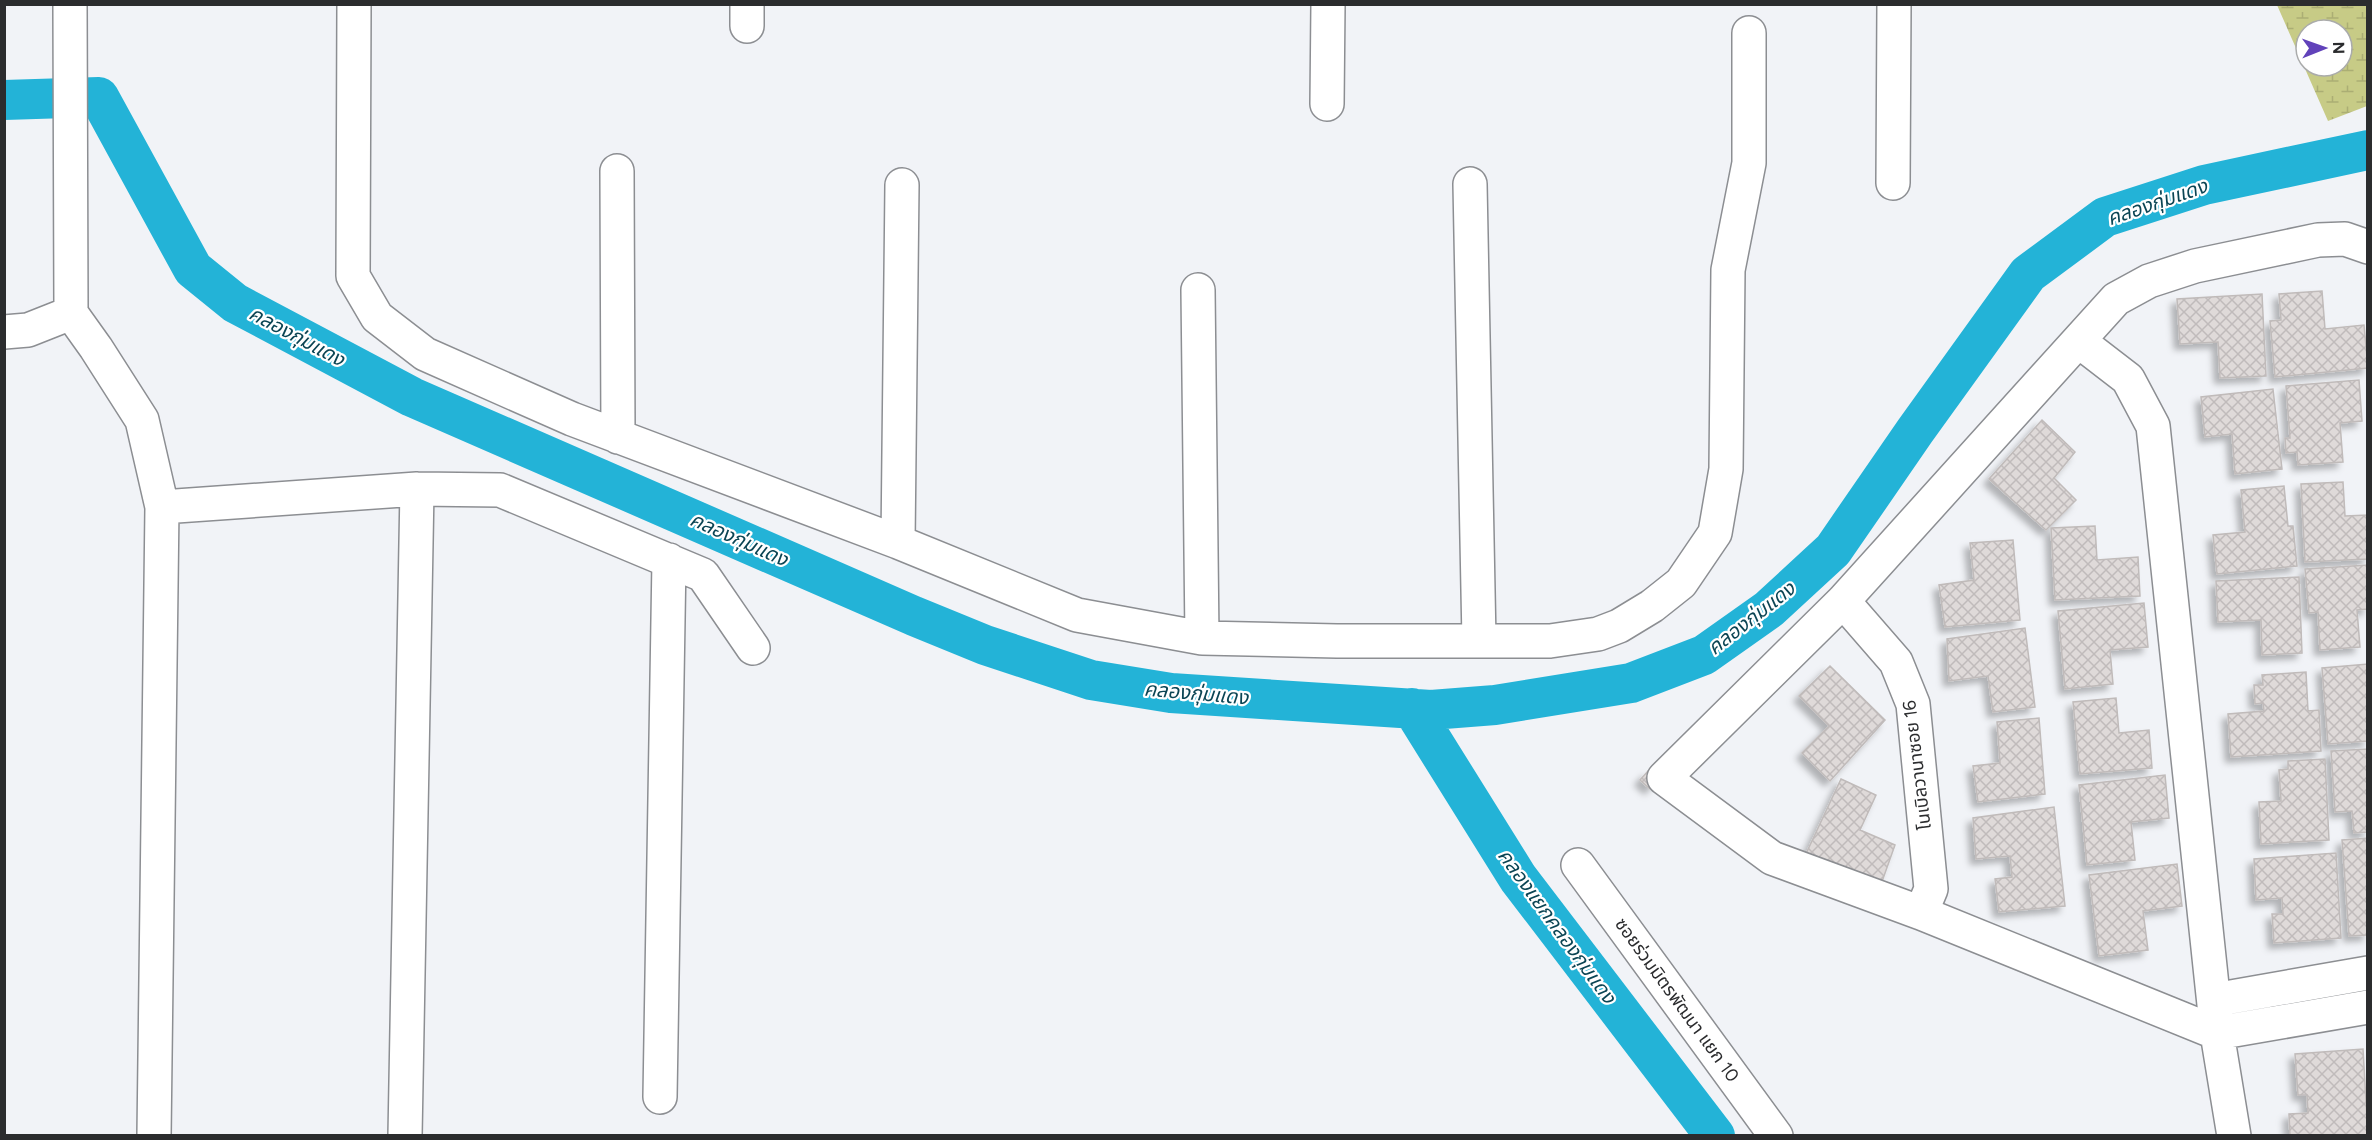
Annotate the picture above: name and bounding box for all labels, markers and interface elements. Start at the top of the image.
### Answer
north arrow [2294,18,2354,78]
text: N [2329,41,2348,54]
water label: คลองกุ่มแดง [2104,173,2212,231]
water label: คลองกุ่มแดง [245,301,350,373]
water label: คลองกุ่มแดง [686,507,793,573]
water label: คลองกุ่มแดง [1702,576,1801,660]
water label: คลองกุ่มแดง [1143,676,1250,711]
street label: โนเบิลวานาซอย 16 [1898,699,1936,831]
water label: คลองแยกคลองกุ่มแดง [1492,844,1622,1009]
street label: ซอยร่วมมิตรพัฒนา แยก 10 [1610,914,1744,1086]

